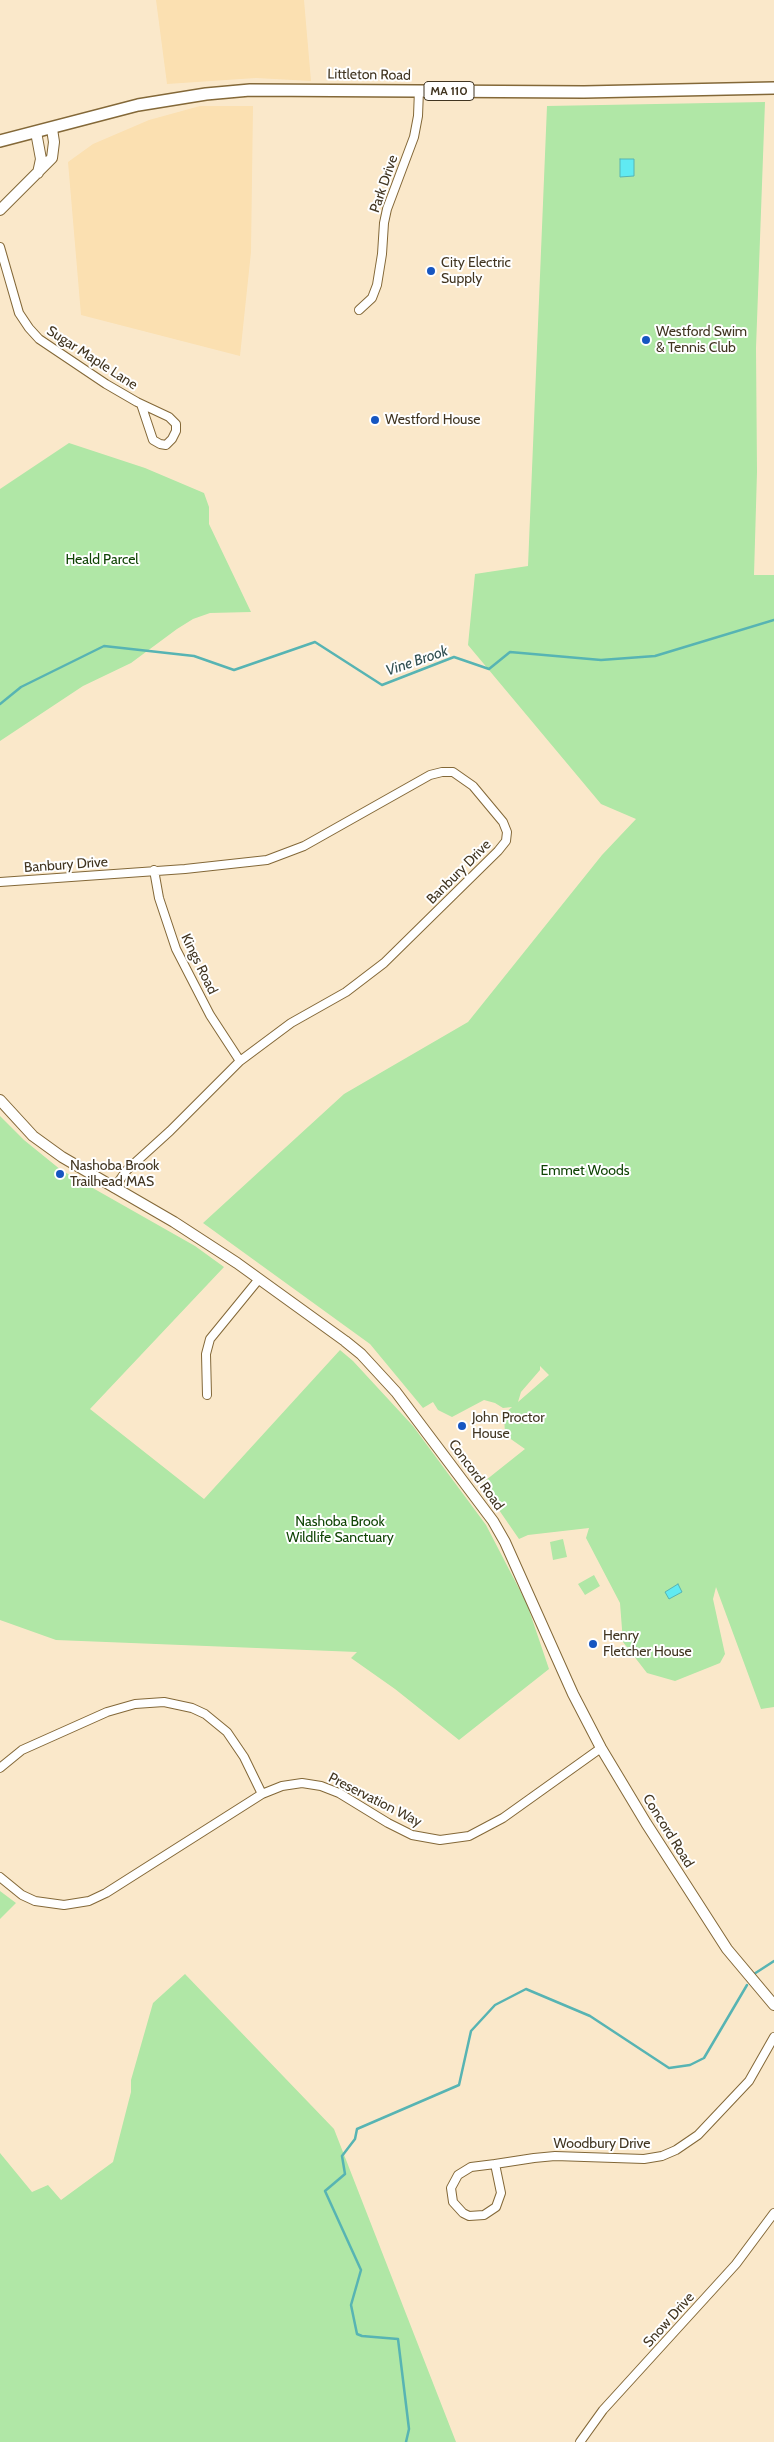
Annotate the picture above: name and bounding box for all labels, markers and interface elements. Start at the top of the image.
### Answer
street label: Littleton Road [327,66,411,84]
road number: MA 110 [424,82,474,100]
street label: Park Drive [366,153,402,215]
place label: City Electric Supply [441,255,511,288]
marker: City Electric Supply [425,265,437,277]
street label: Sugar Maple Lane [43,322,141,394]
place label: Westford Swim & Tennis Club [656,324,747,357]
marker: Westford Swim & Tennis Club [640,334,652,346]
place label: Westford House [385,412,480,428]
marker: Westford House [369,414,381,426]
park label: Heald Parcel [65,552,139,568]
water label: Vine Brook [384,642,450,680]
street label: Banbury Drive [423,836,495,908]
street label: Banbury Drive [23,854,109,876]
street label: Kings Road [177,931,221,997]
place label: Nashoba Brook Trailhead MAS [70,1158,159,1190]
park label: Emmet Woods [541,1163,629,1179]
marker: Nashoba Brook Trailhead MAS [54,1168,66,1180]
place label: John Proctor House [472,1410,545,1442]
marker: John Proctor House [456,1420,468,1432]
street label: Concord Road [445,1436,507,1514]
park label: Nashoba Brook Wildlife Sanctuary [286,1514,394,1546]
place label: Henry Fletcher House [603,1628,692,1660]
marker: Henry Fletcher House [587,1638,599,1650]
street label: Preservation Way [325,1769,425,1831]
street label: Concord Road [639,1791,697,1871]
street label: Woodbury Drive [553,2136,651,2152]
street label: Snow Drive [640,2289,698,2351]

